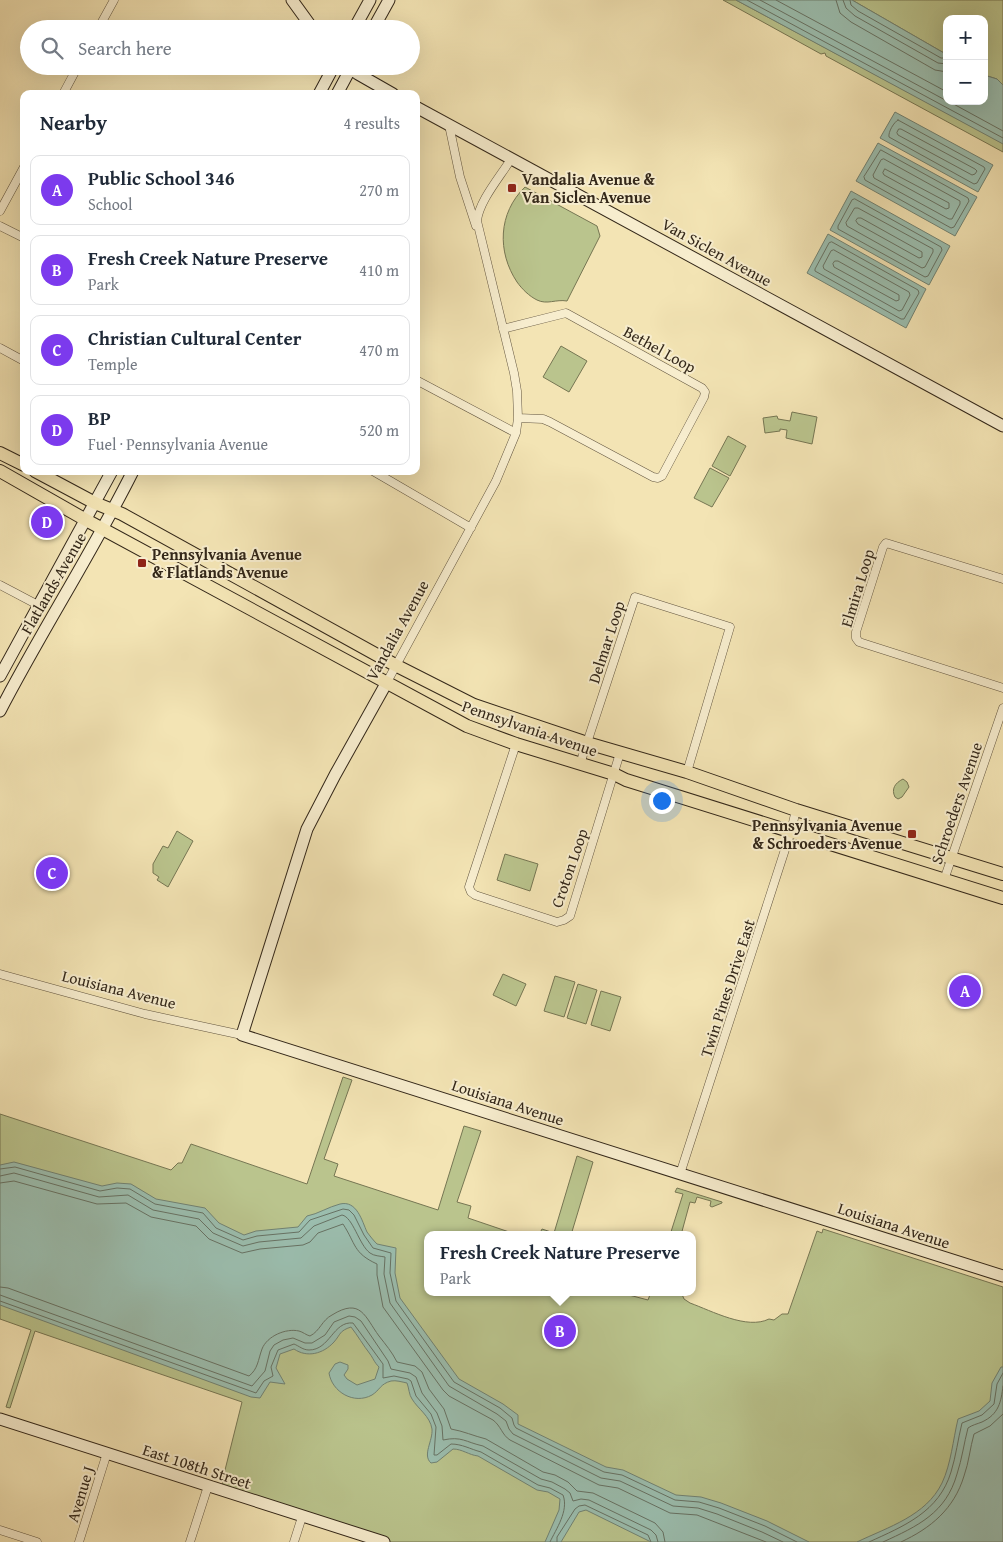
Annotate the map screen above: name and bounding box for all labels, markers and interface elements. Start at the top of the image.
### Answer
map controls [943,15,988,105]
button: + [943,15,988,60]
search box [20,20,420,75]
icon: search [38,34,66,62]
text: Search here [78,34,172,62]
button: − [943,60,988,105]
text: Nearby [40,107,107,138]
text: 4 results [343,111,400,135]
text: Public School 346 [88,164,235,192]
place label: Vandalia Avenue & Van Siclen Avenue [522,167,656,209]
text: A [52,178,62,202]
text: 270 m [359,178,399,202]
marker: Vandalia Avenue & Van Siclen Avenue [506,182,518,194]
text: School [88,192,132,216]
street label: Van Siclen Avenue [658,212,776,292]
text: Fresh Creek Nature Preserve [88,244,328,272]
text: B [52,258,62,282]
text: 410 m [359,258,399,282]
text: Park [88,272,119,296]
street label: Bethel Loop [619,319,701,379]
text: Christian Cultural Center [88,324,302,352]
text: C [52,338,62,362]
text: 470 m [359,338,399,362]
text: Temple [88,352,138,376]
text: BP [88,404,111,432]
text: D [52,418,62,442]
text: 520 m [359,418,399,442]
text: Fuel · Pennsylvania Avenue [88,432,268,456]
pin: D [31,503,63,541]
street label: Flatlands Avenue [14,528,92,638]
place label: Pennsylvania Avenue & Flatlands Avenue [152,542,302,584]
street label: Elmira Loop [834,546,880,630]
marker: Pennsylvania Avenue & Flatlands Avenue [136,557,148,569]
street label: Vandalia Avenue [359,575,435,685]
street label: Delmar Loop [581,597,631,686]
street label: Pennsylvania Avenue [459,694,601,762]
street label: Schroeders Avenue [924,739,988,867]
your location [649,788,675,814]
place label: Pennsylvania Avenue & Schroeders Avenue [752,813,902,855]
street label: Croton Loop [544,825,594,911]
marker: Pennsylvania Avenue & Schroeders Avenue [906,828,918,840]
pin: C [36,854,68,892]
street label: Twin Pines Drive East [693,916,761,1060]
street label: Louisiana Avenue [59,963,179,1015]
pin: A [949,972,981,1010]
street label: Louisiana Avenue [449,1073,567,1131]
street label: Louisiana Avenue [835,1196,953,1254]
popup [424,1231,696,1296]
text: Fresh Creek Nature Preserve [440,1238,680,1266]
text: Park [440,1266,471,1290]
pin: B [544,1312,576,1350]
street label: East 108th Street [140,1437,255,1495]
street label: Avenue J [60,1463,100,1525]

